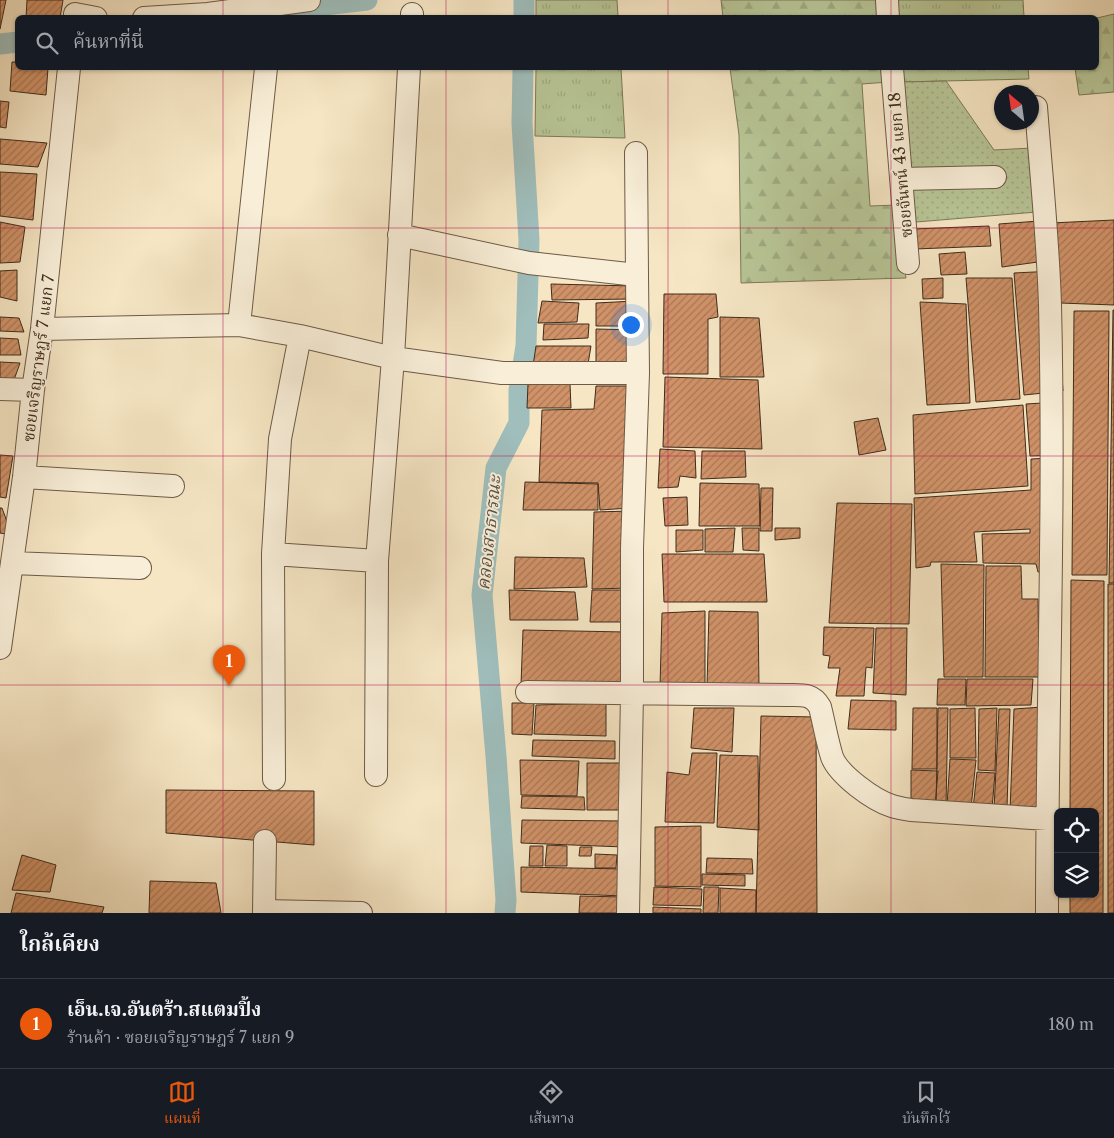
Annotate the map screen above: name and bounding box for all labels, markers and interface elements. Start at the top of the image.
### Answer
search box [15,15,1099,70]
icon: search [33,29,61,57]
text: ค้นหาที่นี่ [73,30,144,53]
north arrow [994,85,1039,130]
street label: ซอยจันทน์ 43 แยก 18 [884,91,916,239]
street label: ซอยเจริญราษฎร์ 7 แยก 7 [18,273,58,443]
your location [618,312,644,338]
water label: คลองสาธารณะ [472,473,506,591]
pin: 1 [213,645,245,686]
map controls [1054,808,1099,898]
button: locate [1054,808,1099,853]
button: layers [1054,853,1099,898]
text: ใกล้เคียง [20,931,100,956]
text: เอ็น.เจ.อันตร้า.สแตมปิ้ง [67,998,261,1021]
text: 1 [32,1014,40,1034]
text: 180 m [1048,1014,1094,1034]
text: ร้านค้า · ซอยเจริญราษฎร์ 7 แยก 9 [67,1027,294,1047]
tab: แผนที่ [164,1078,201,1130]
tab: เส้นทาง [529,1078,574,1130]
tab: บันทึกไว้ [902,1078,950,1130]

